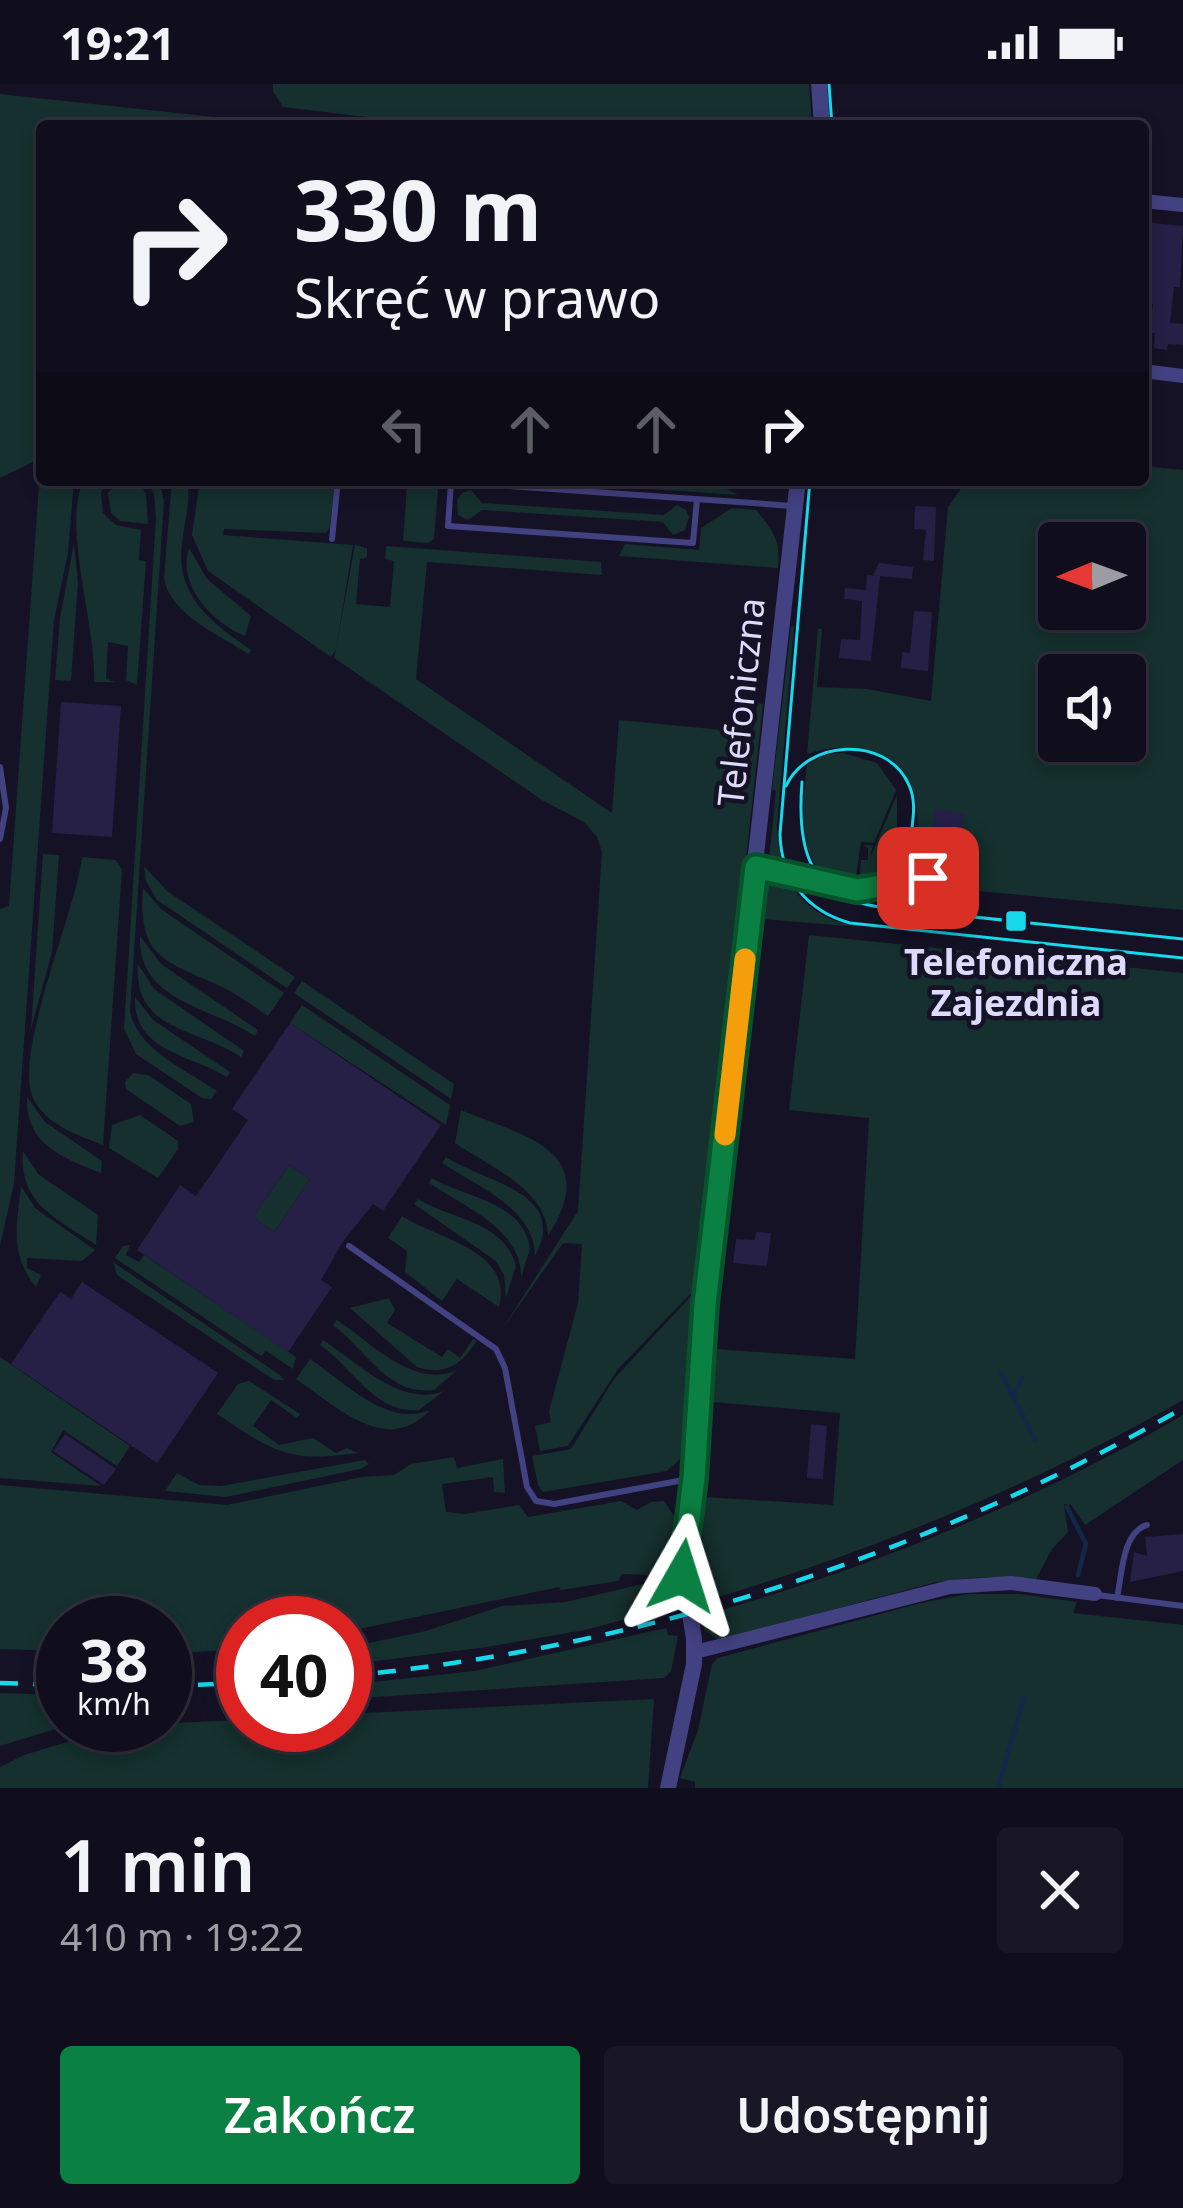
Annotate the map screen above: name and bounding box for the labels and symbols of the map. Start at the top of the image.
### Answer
north arrow [1038,522,1146,630]
street label: Telefoniczna [705,595,776,809]
pin [877,827,979,929]
marker: Telefoniczna Zajezdnia [1003,908,1029,934]
place label: Telefoniczna Zajezdnia [904,937,1128,1027]
position arrow [619,1513,745,1639]
speed limit sign: 40 [216,1596,372,1752]

